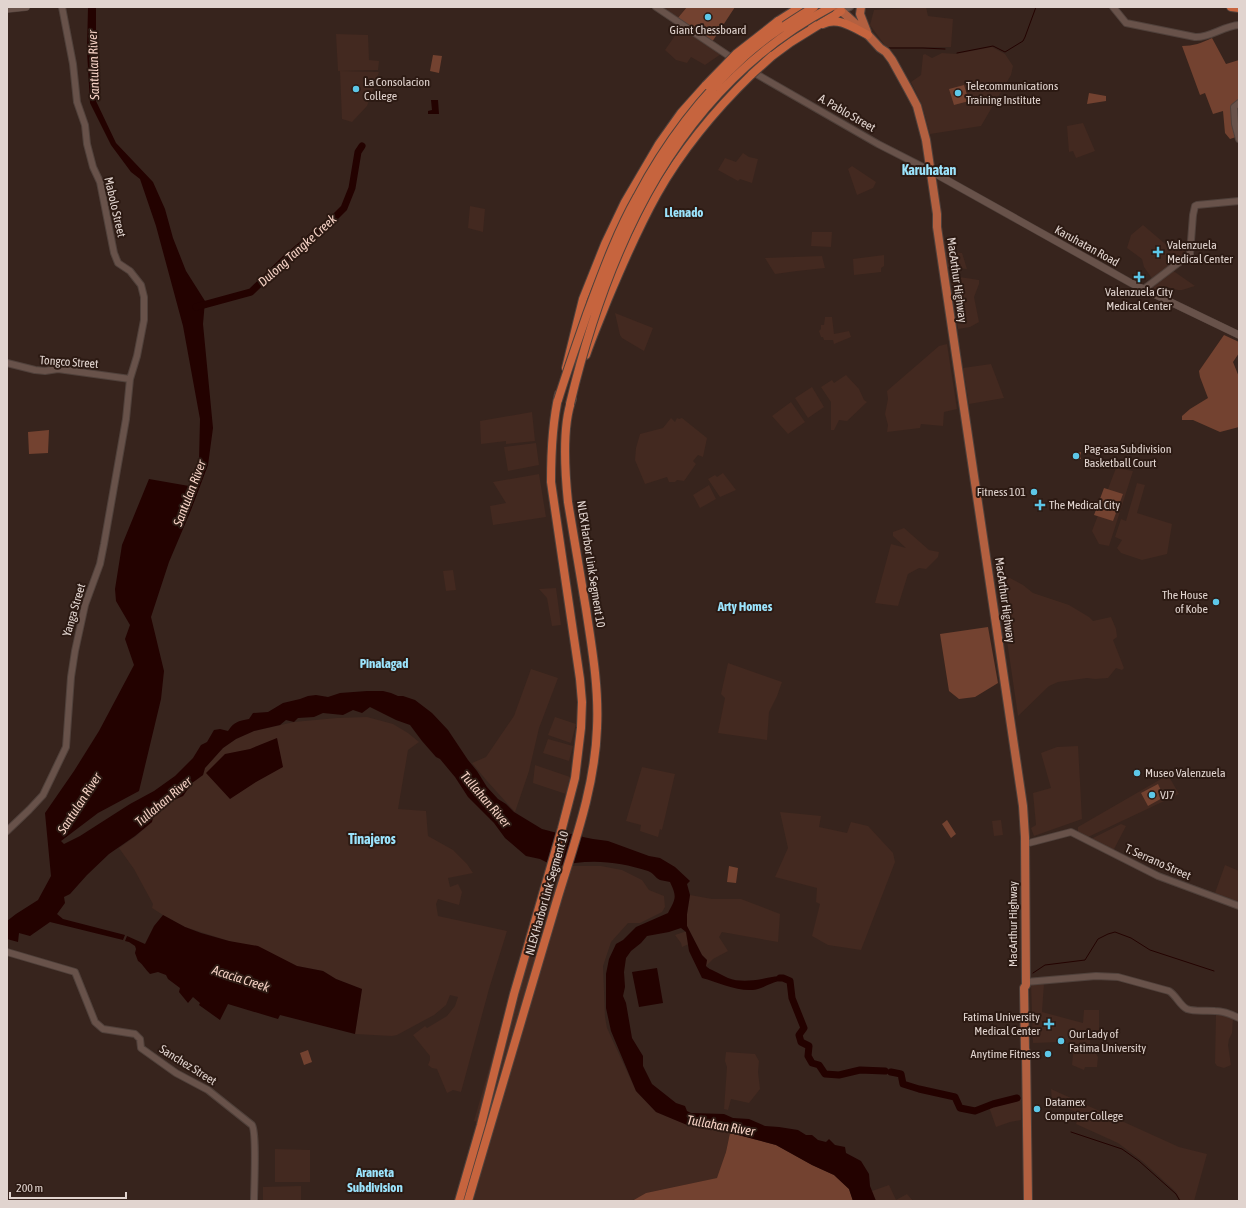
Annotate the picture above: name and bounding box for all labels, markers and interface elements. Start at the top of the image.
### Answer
marker: Giant Chessboard [703,12,713,22]
place label: Giant Chessboard [670,23,746,37]
water label: Santulan River [85,29,102,101]
place label: La Consolacion College [364,75,430,103]
place label: Telecommunications Training Institute [966,79,1058,107]
marker: La Consolacion College [351,84,361,94]
marker: Telecommunications Training Institute [953,88,963,98]
street label: A. Pablo Street [816,91,878,135]
district label: Karuhatan [902,162,957,178]
street label: Mabolo Street [101,175,129,239]
district label: Llenado [665,205,703,220]
water label: Dulong Tangke Creek [255,211,340,289]
street label: Karuhatan Road [1052,223,1122,269]
street label: MacArthur Highway [944,236,970,324]
place label: Valenzuela Medical Center [1167,238,1233,266]
marker: Valenzuela Medical Center [1152,246,1164,258]
marker: Valenzuela City Medical Center [1133,271,1145,283]
place label: Valenzuela City Medical Center [1105,285,1173,313]
street label: Tongco Street [39,353,99,371]
place label: Pag-asa Subdivision Basketball Court [1084,442,1172,470]
marker: Pag-asa Subdivision Basketball Court [1071,451,1081,461]
water label: Santulan River [170,457,209,529]
place label: Fitness 101 [977,485,1026,499]
marker: Fitness 101 [1029,487,1039,497]
place label: The Medical City [1049,498,1120,512]
street label: NLEX Harbor Link Segment 10 [574,499,608,629]
marker: The Medical City [1034,499,1046,511]
street label: MacArthur Highway [992,556,1018,644]
street label: Yanga Street [60,581,88,638]
place label: The House of Kobe [1162,588,1208,616]
marker: The House of Kobe [1211,597,1221,607]
district label: Arty Homes [717,599,773,614]
district label: Pinalagad [360,656,408,671]
place label: Museo Valenzuela [1145,766,1226,780]
water label: Tullahan River [457,768,515,831]
marker: Museo Valenzuela [1132,768,1142,778]
water label: Santulan River [54,769,105,837]
water label: Tullahan River [132,773,195,829]
place label: VJ7 [1160,788,1175,802]
marker: VJ7 [1147,790,1157,800]
street label: NLEX Harbor Link Segment 10 [523,829,572,957]
district label: Tinajeros [348,831,396,847]
street label: T. Serrano Street [1123,841,1194,883]
street label: MacArthur Highway [1006,881,1020,967]
water label: Acacia Creek [209,962,272,995]
place label: Fatima University Medical Center [963,1010,1040,1038]
marker: Fatima University Medical Center [1043,1018,1055,1030]
place label: Our Lady of Fatima University [1069,1027,1146,1055]
marker: Our Lady of Fatima University [1056,1036,1066,1046]
street label: Sanchez Street [157,1042,219,1088]
place label: Anytime Fitness [971,1047,1040,1061]
marker: Anytime Fitness [1043,1049,1053,1059]
place label: Datamex Computer College [1045,1095,1123,1123]
marker: Datamex Computer College [1032,1104,1042,1114]
water label: Tullahan River [686,1112,757,1139]
district label: Araneta Subdivision [347,1165,403,1195]
scale bar [10,1174,126,1200]
text: 200 m [16,1181,43,1195]

